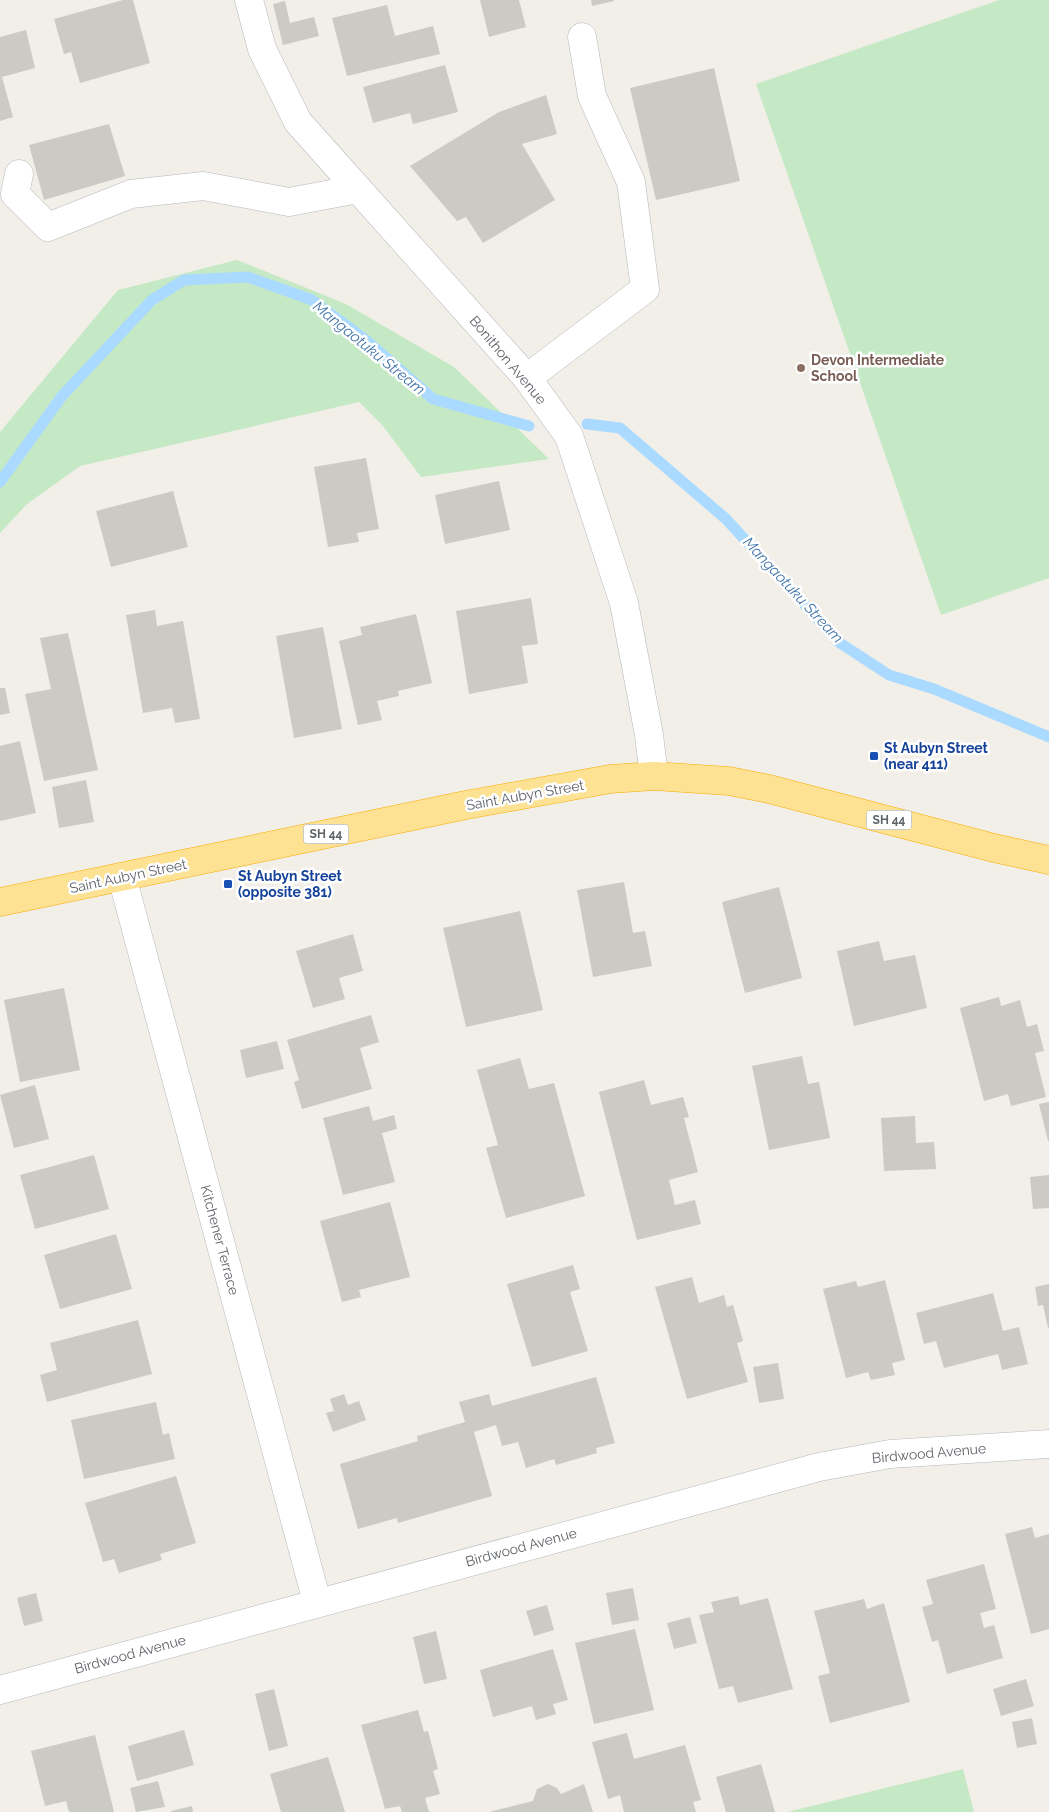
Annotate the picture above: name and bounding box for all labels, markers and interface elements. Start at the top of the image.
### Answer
water label: Mangaotuku Stream [310,297,428,399]
street label: Bonithon Avenue [466,313,550,407]
place label: Devon Intermediate School [811,352,945,384]
marker: Devon Intermediate School [795,362,807,374]
water label: Mangaotuku Stream [739,533,847,647]
place label: St Aubyn Street (near 411) [884,740,989,772]
marker: St Aubyn Street (near 411) [868,750,880,762]
street label: Saint Aubyn Street [465,777,585,813]
road number: SH 44 [866,810,912,830]
road number: SH 44 [304,824,348,844]
street label: Saint Aubyn Street [68,856,188,896]
place label: St Aubyn Street (opposite 381) [238,868,343,900]
marker: St Aubyn Street (opposite 381) [222,878,234,890]
street label: Kitchener Terrace [198,1183,242,1297]
street label: Birdwood Avenue [871,1440,987,1466]
street label: Birdwood Avenue [464,1524,578,1570]
street label: Birdwood Avenue [73,1631,187,1677]

